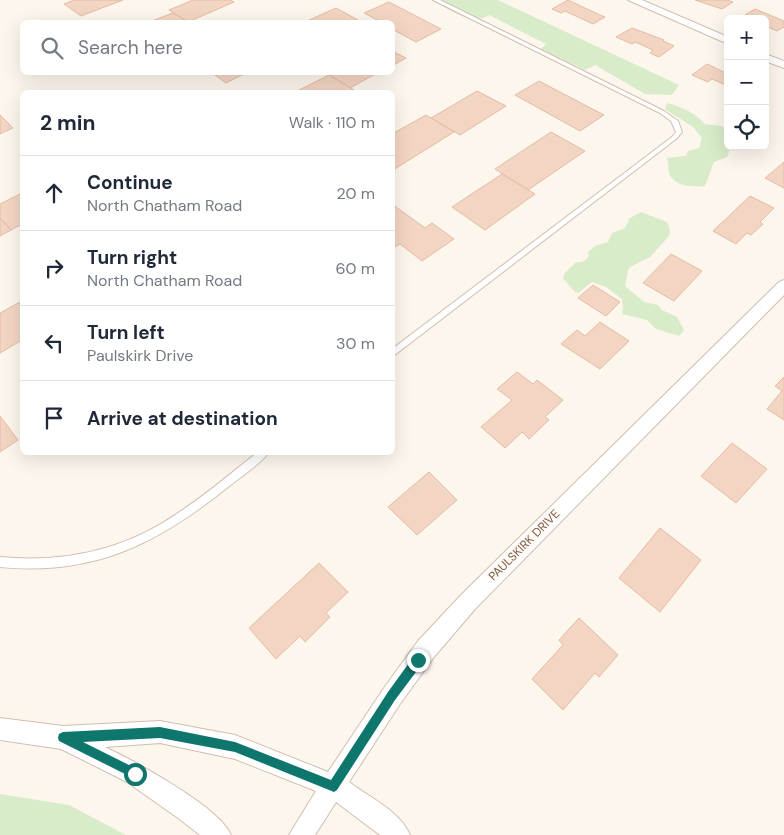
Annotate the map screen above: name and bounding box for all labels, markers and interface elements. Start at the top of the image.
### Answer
map controls [724,15,769,150]
button: + [724,15,769,60]
search box [20,20,395,75]
icon: search [38,34,66,62]
text: Search here [78,35,183,60]
button: − [724,60,769,105]
button: locate [724,105,769,150]
text: 2 min [40,109,96,137]
text: Walk · 110 m [289,112,375,133]
text: Continue [87,170,173,195]
icon: ahead [40,179,68,207]
text: 20 m [336,183,375,204]
text: North Chatham Road [87,195,242,216]
text: Turn right [87,245,177,270]
icon: right [40,254,68,282]
text: 60 m [335,258,375,279]
text: North Chatham Road [87,270,242,291]
text: Turn left [87,320,165,345]
icon: left [40,329,68,357]
text: 30 m [336,333,375,354]
text: Paulskirk Drive [87,345,193,366]
icon: arrive [40,404,68,432]
text: Arrive at destination [87,406,278,431]
street label: PAULSKIRK DRIVE [485,506,563,584]
route end [407,649,430,672]
route start [124,763,147,786]

